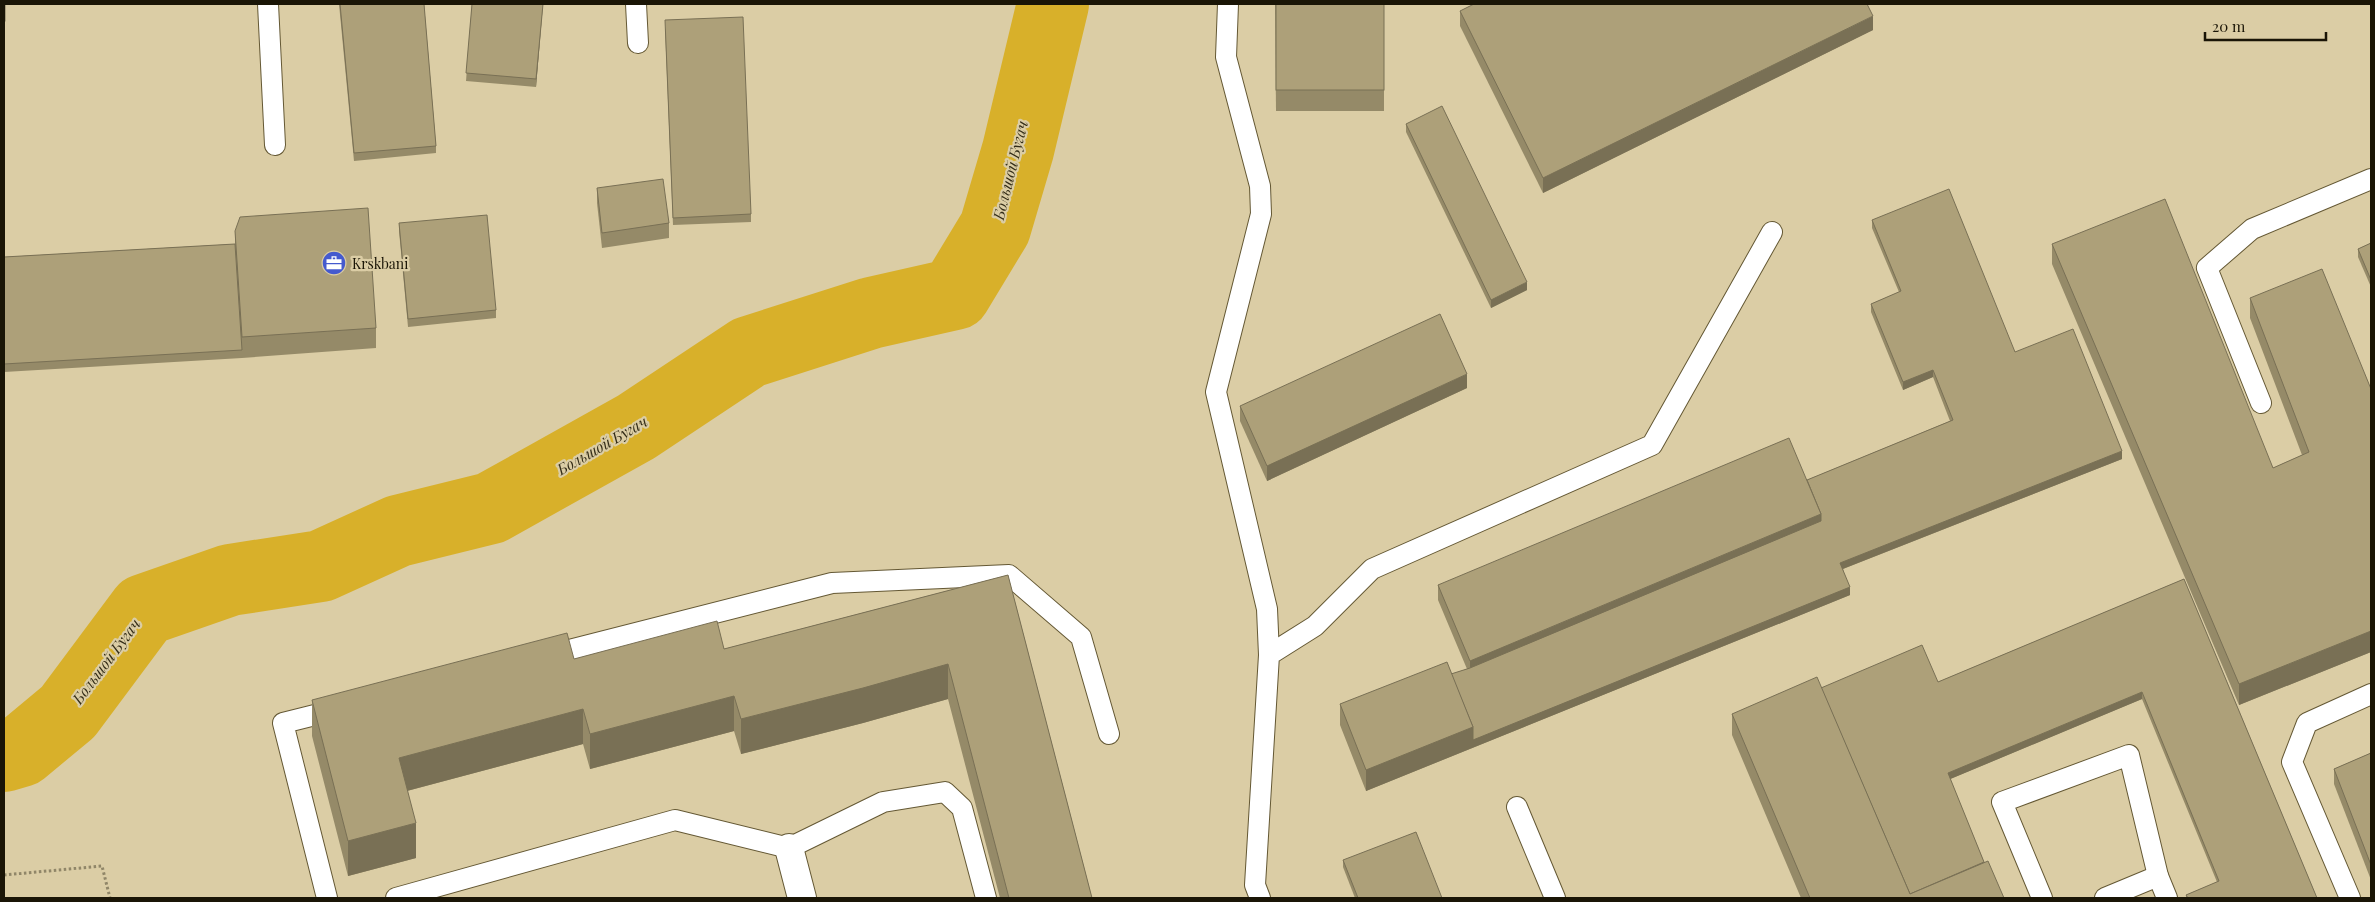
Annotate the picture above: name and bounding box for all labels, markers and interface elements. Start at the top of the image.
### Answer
scale bar [2205,10,2326,42]
text: 20 m [2212,16,2246,36]
water label: Большой Бугач [988,118,1032,223]
office icon: Krskbani [321,250,347,276]
place label: Krskbani [352,254,408,273]
water label: Большой Бугач [552,411,651,480]
water label: Большой Бугач [67,614,145,708]

